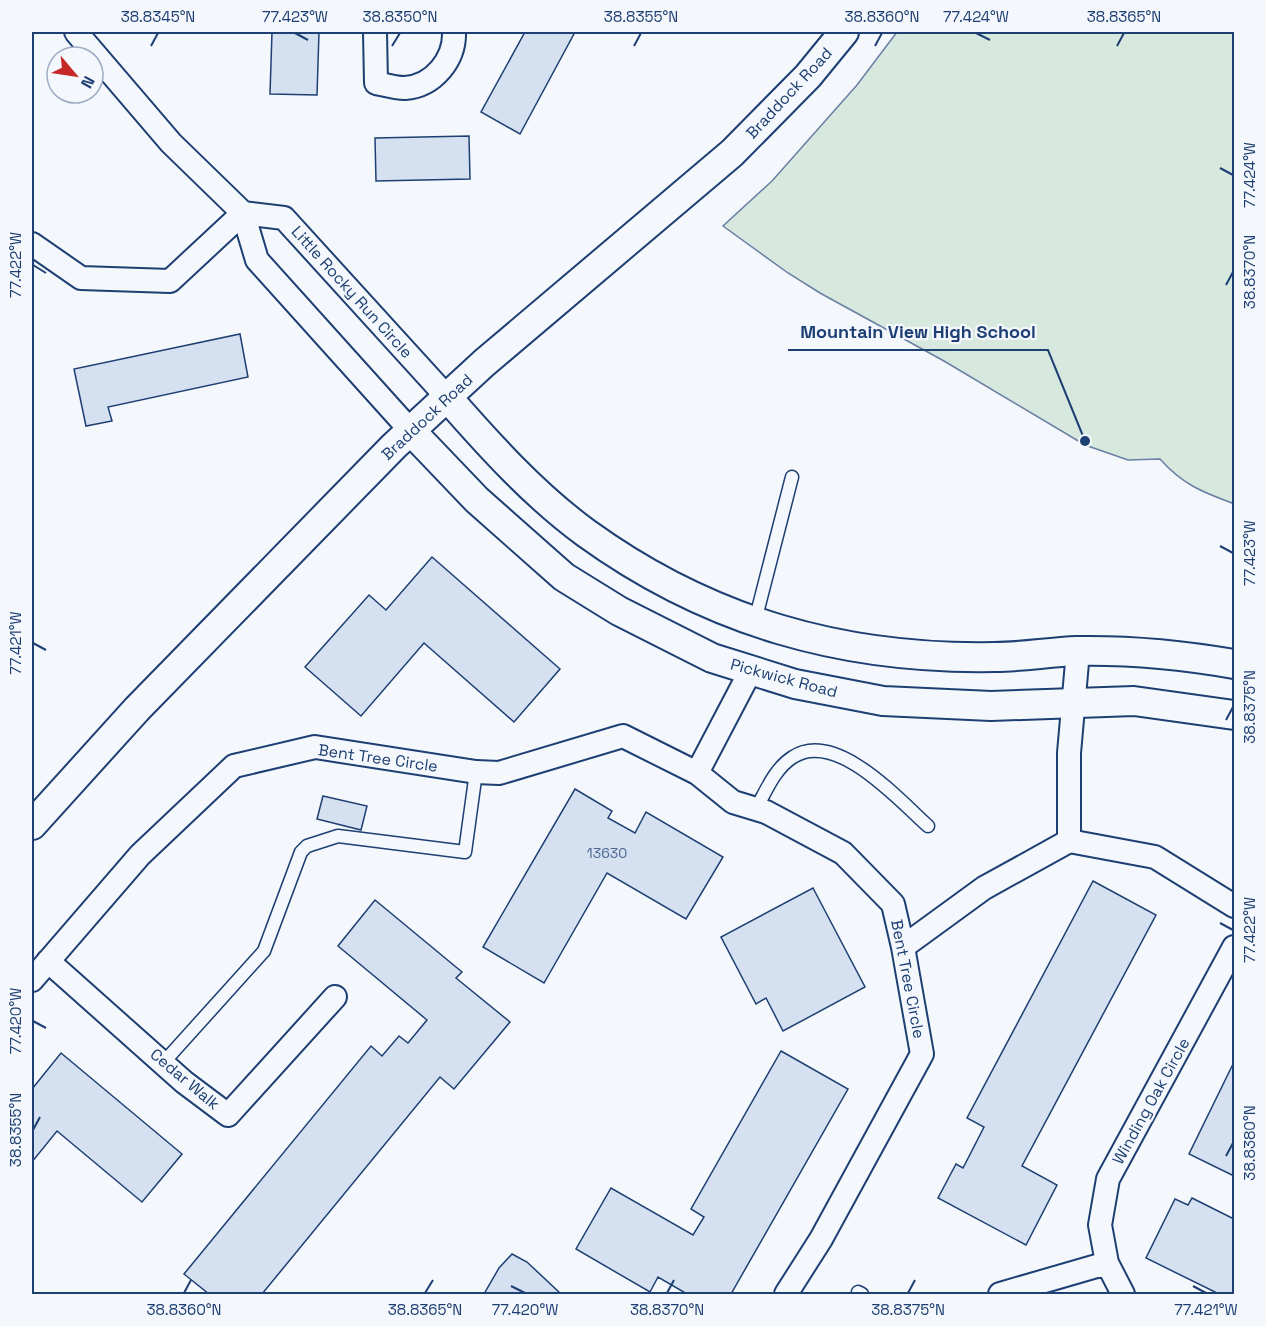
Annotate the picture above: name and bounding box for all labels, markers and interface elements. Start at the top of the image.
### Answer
text: 38.8345°N [121,7,195,26]
text: 77.423°W [262,7,328,26]
text: 38.8350°N [363,7,437,26]
text: 38.8355°N [604,7,678,26]
text: 38.8360°N [844,7,920,26]
text: 77.424°W [943,7,1009,26]
text: 38.8365°N [1087,7,1161,26]
street label: Braddock Road [741,43,837,143]
north arrow [45,45,105,105]
text: N [76,72,99,92]
text: 77.424°W [1240,142,1259,208]
street label: Little Rocky Run Circle [287,221,417,363]
text: 77.422°W [6,232,25,298]
text: 38.8370°N [1240,235,1259,309]
callout: Mountain View High School [788,314,1048,350]
text: Mountain View High School [800,320,1036,343]
street label: Braddock Road [377,369,477,465]
text: 77.423°W [1240,520,1259,586]
text: 77.421°W [6,611,25,675]
street label: Pickwick Road [728,654,840,702]
text: 38.8375°N [1240,670,1259,744]
street label: Bent Tree Circle [317,739,439,777]
house number: 13630 [587,844,627,862]
text: 77.422°W [1240,897,1259,963]
street label: Bent Tree Circle [886,918,930,1040]
text: 77.420°W [6,988,25,1054]
street label: Winding Oak Circle [1107,1034,1195,1168]
street label: Cedar Walk [146,1044,225,1115]
text: 38.8355°N [6,1093,25,1167]
text: 38.8380°N [1240,1105,1259,1181]
text: 38.8360°N [146,1300,222,1319]
text: 38.8365°N [388,1300,462,1319]
text: 77.420°W [492,1300,558,1319]
text: 38.8370°N [630,1300,704,1319]
text: 38.8375°N [871,1300,945,1319]
text: 77.421°W [1174,1300,1238,1319]

